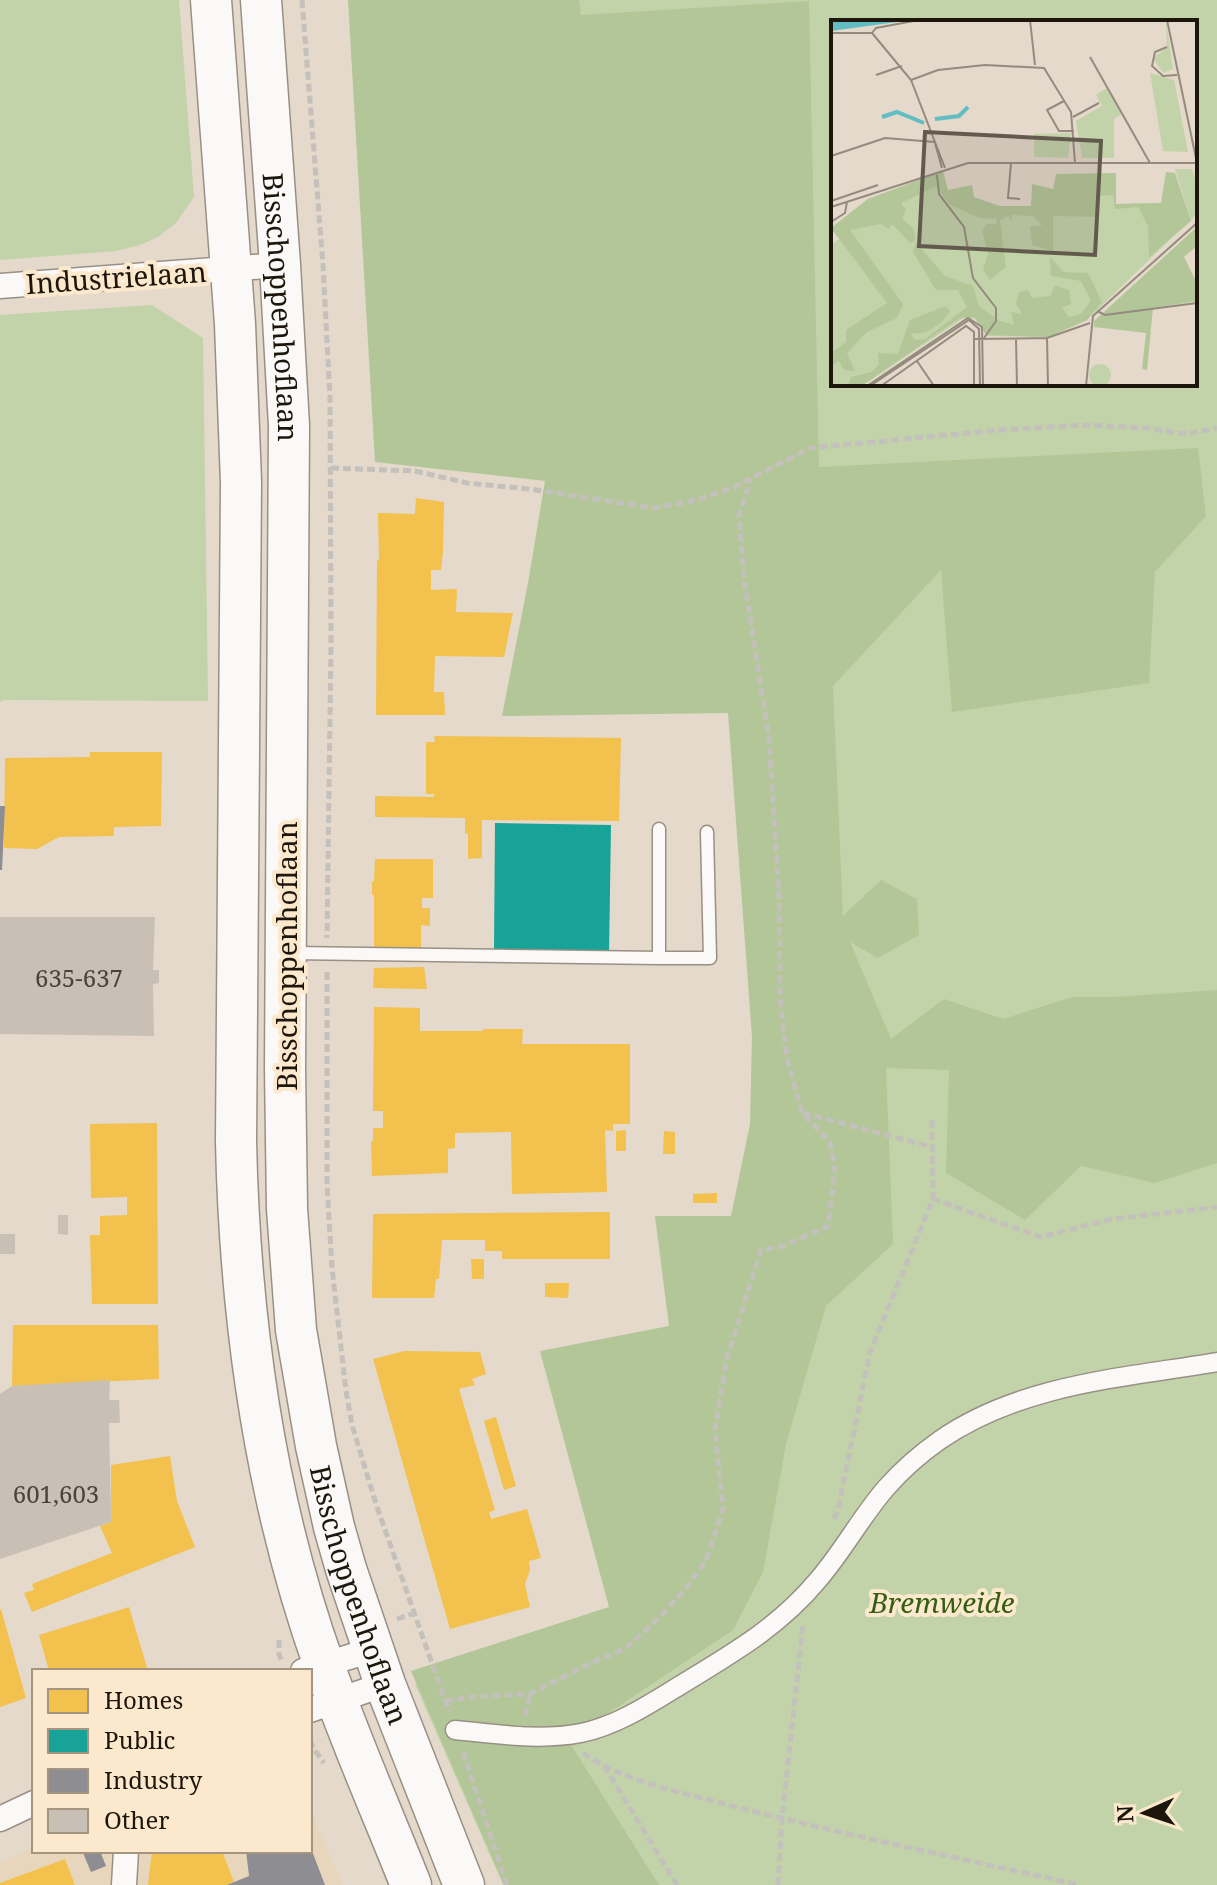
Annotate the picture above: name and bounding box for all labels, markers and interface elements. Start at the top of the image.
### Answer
inset map [831,20,1197,386]
street label: Bisschoppenhoflaan [254,171,308,442]
street label: Industrielaan [24,252,208,302]
street label: Bisschoppenhoflaan [267,821,305,1091]
house number: 635-637 [35,961,123,994]
street label: Bisschoppenhoflaan [302,1461,418,1730]
house number: 601,603 [13,1477,99,1510]
park label: Bremweide [868,1583,1015,1621]
legend [32,1669,312,1853]
text: Homes [104,1683,183,1716]
text: Public [104,1723,175,1756]
text: Industry [104,1763,203,1796]
north arrow [1105,1773,1185,1853]
text: Other [104,1803,170,1836]
text: N [1109,1805,1139,1824]

